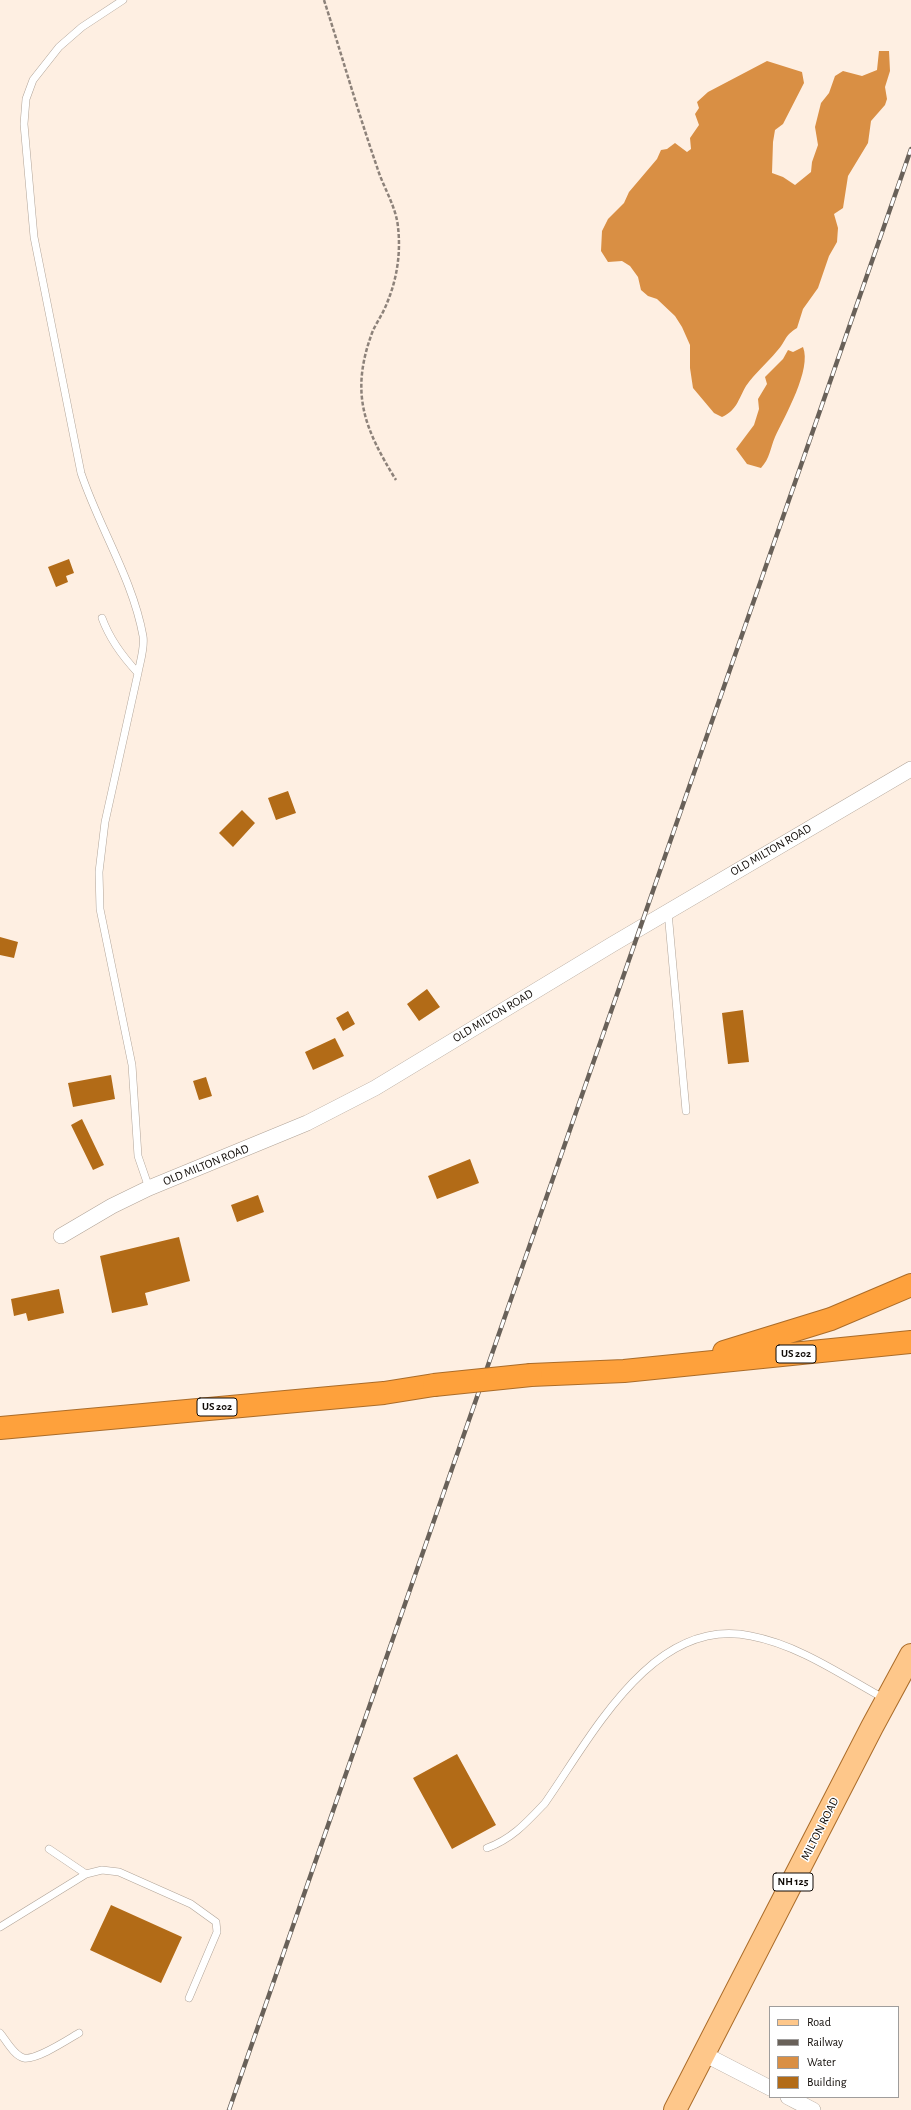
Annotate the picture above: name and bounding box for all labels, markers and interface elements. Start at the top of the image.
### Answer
street label: OLD MILTON ROAD [728,821,814,879]
street label: OLD MILTON ROAD [450,986,536,1046]
street label: OLD MILTON ROAD [161,1141,251,1189]
road number: US 202 [776,1345,816,1363]
road number: US 202 [197,1398,237,1416]
street label: MILTON ROAD [798,1795,842,1863]
road number: NH 125 [773,1873,813,1891]
legend [769,2006,899,2098]
text: Road [807,2016,831,2028]
text: Railway [807,2036,843,2048]
text: Water [807,2056,836,2068]
text: Building [807,2076,847,2088]

